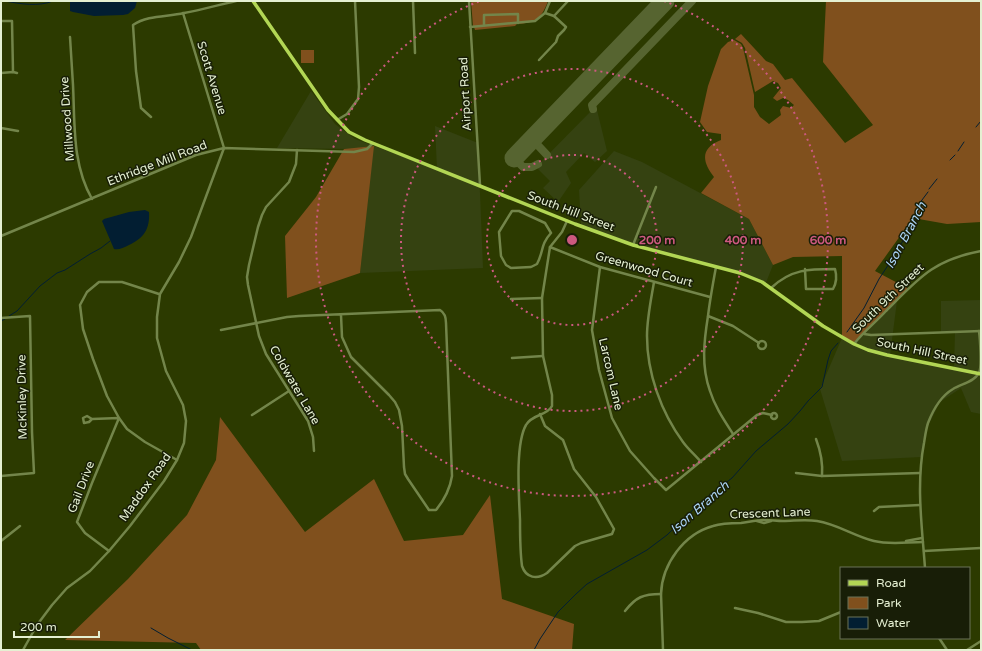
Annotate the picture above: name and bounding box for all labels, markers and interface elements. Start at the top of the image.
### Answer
street label: Scott Avenue [194,40,230,117]
street label: Airport Road [456,57,474,131]
street label: Millwood Drive [57,76,77,162]
street label: Ethridge Mill Road [105,138,209,188]
street label: South Hill Street [525,188,617,234]
water label: Ison Branch [882,199,931,271]
centre of rings [565,233,579,247]
text: 200 m [639,233,675,247]
text: 400 m [725,233,761,247]
text: 600 m [810,233,846,247]
street label: Greenwood Court [594,248,695,290]
street label: South 9th Street [849,260,927,336]
street label: South Hill Street [875,335,969,368]
street label: Larcom Lane [596,337,626,412]
street label: Coldwater Lane [267,343,323,427]
street label: McKinley Drive [14,354,30,440]
street label: Maddox Road [116,450,174,524]
street label: Gail Drive [65,459,97,515]
water label: Ison Branch [667,477,733,538]
street label: Crescent Lane [729,505,811,521]
legend [840,567,970,639]
text: Road [876,576,906,590]
text: Park [876,596,902,610]
scale bar [14,613,99,639]
text: Water [876,616,911,630]
text: 200 m [20,620,57,634]

